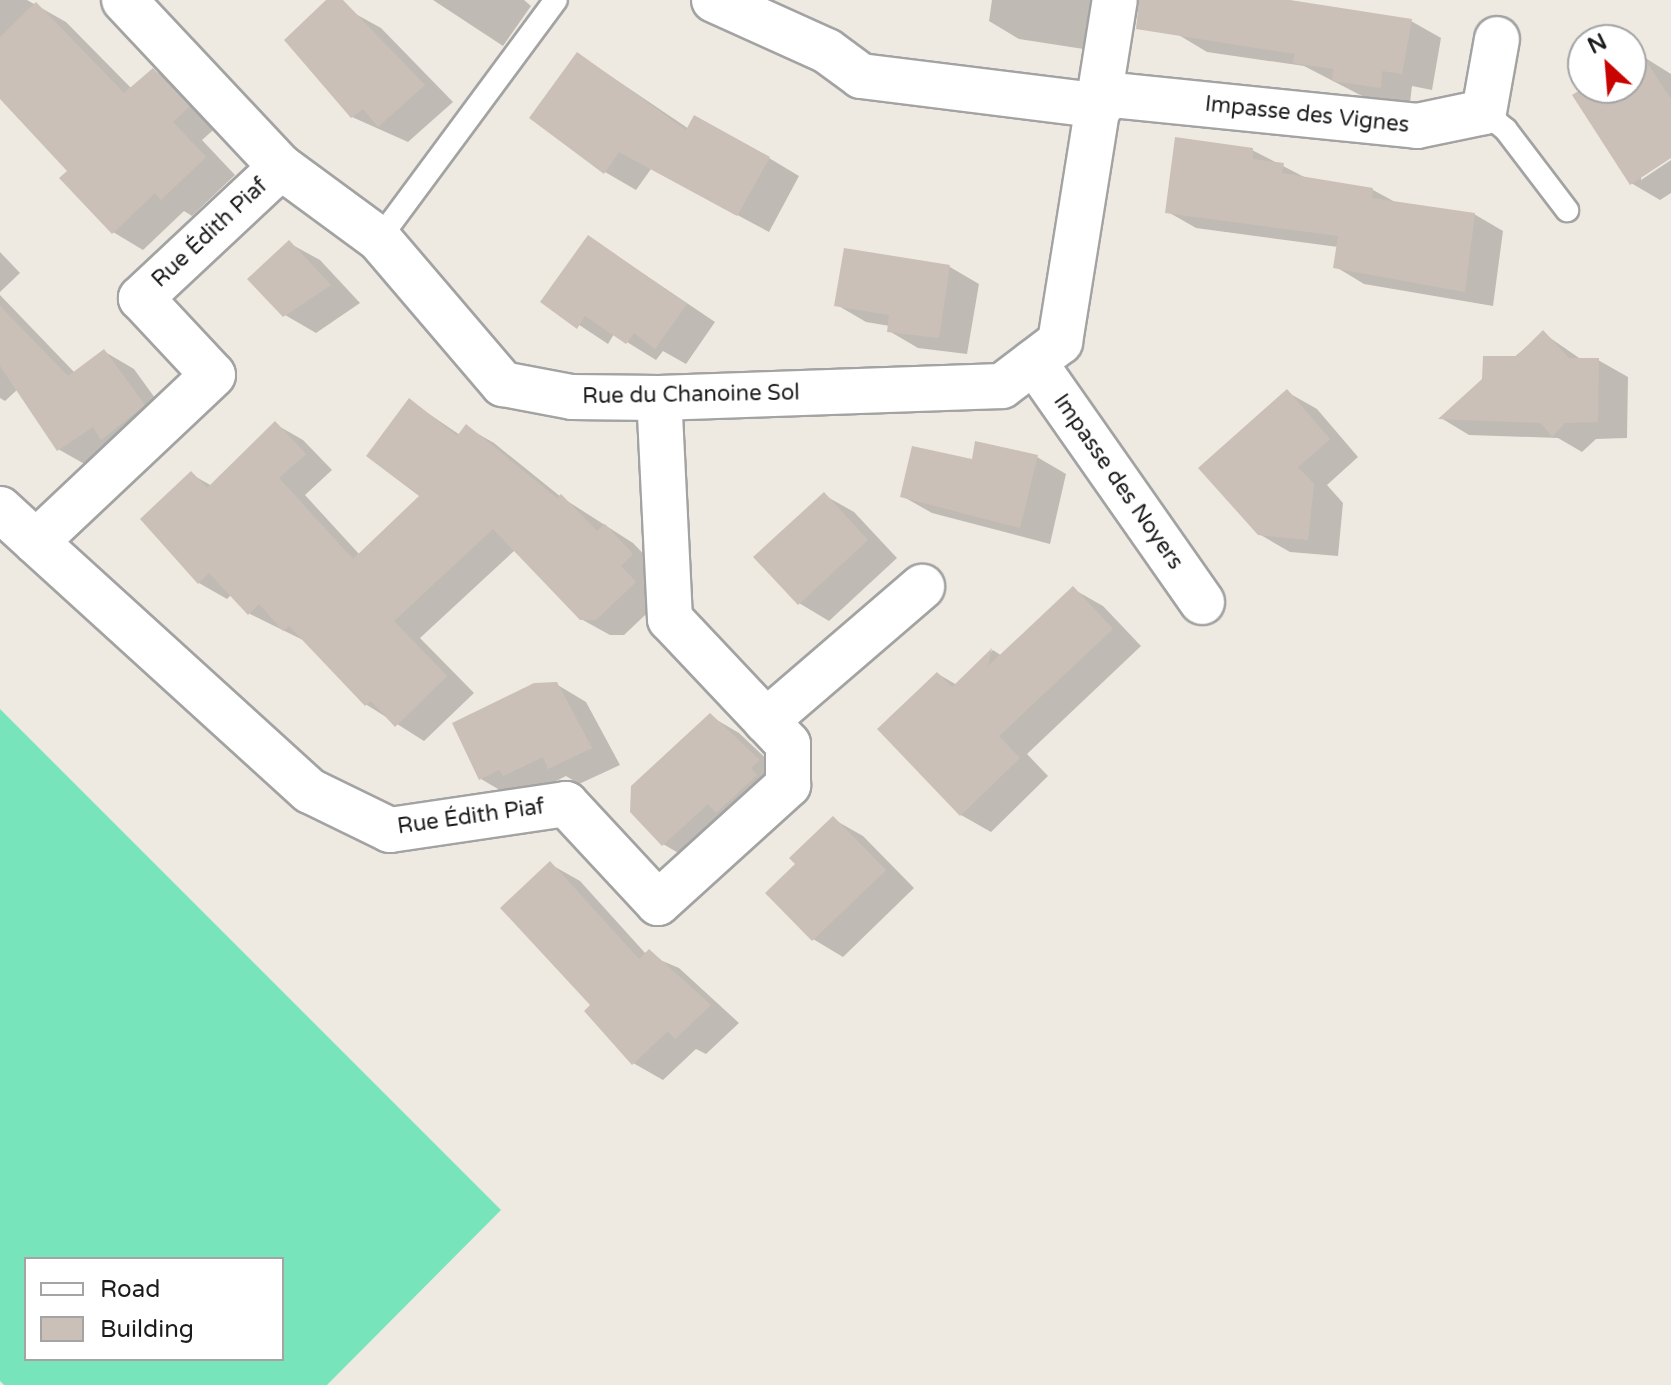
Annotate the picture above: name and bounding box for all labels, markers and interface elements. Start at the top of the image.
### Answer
north arrow [1567,24,1647,104]
text: N [1584,29,1611,60]
street label: Impasse des Vignes [1204,91,1410,139]
street label: Rue Édith Piaf [147,173,273,293]
street label: Rue du Chanoine Sol [582,380,800,410]
street label: Impasse des Noyers [1048,389,1188,575]
street label: Rue Édith Piaf [396,794,546,840]
legend [24,1257,284,1361]
text: Road [100,1275,160,1304]
text: Building [100,1315,194,1344]

